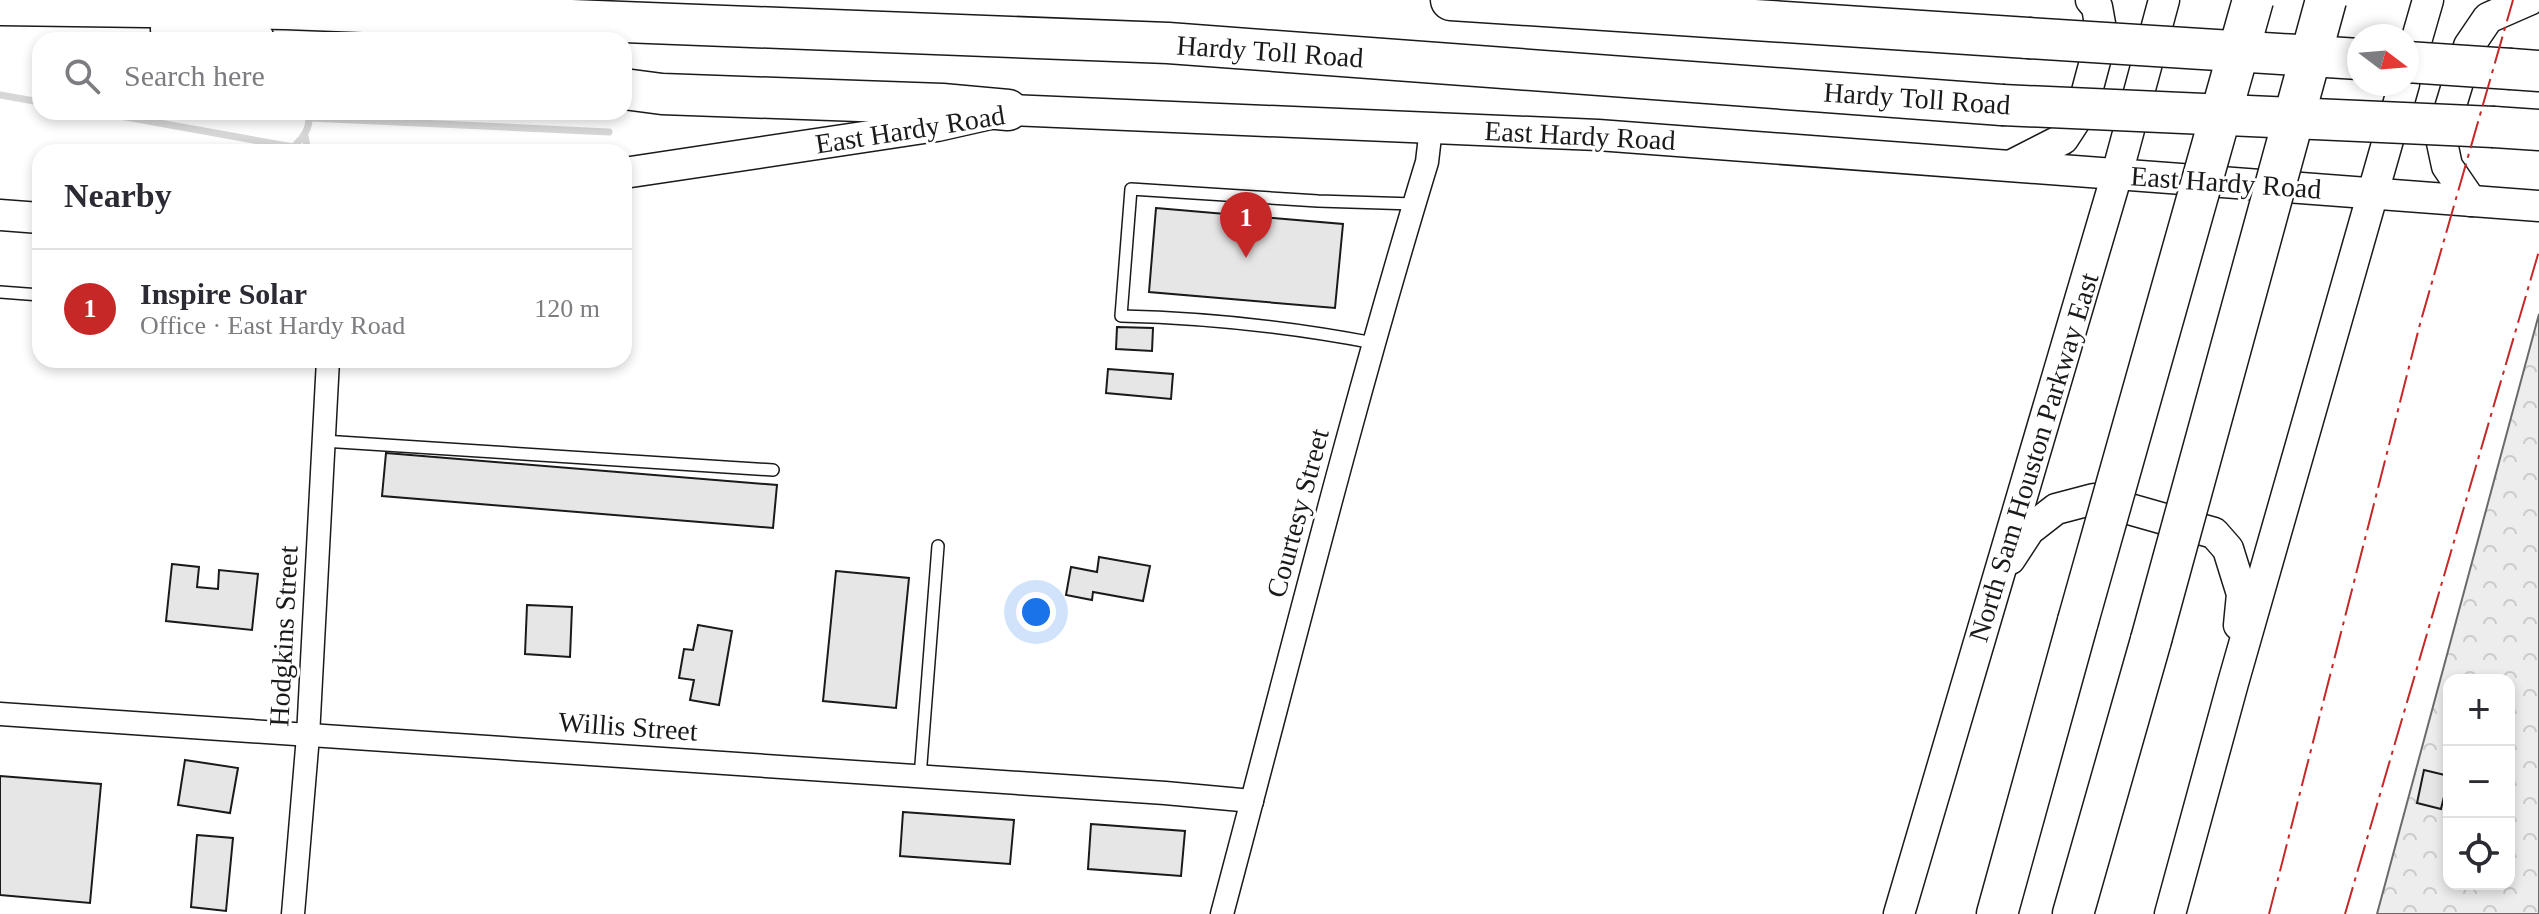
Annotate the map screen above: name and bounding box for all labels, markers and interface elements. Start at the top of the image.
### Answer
north arrow [2347,24,2419,96]
street label: Hardy Toll Road [1175,30,1364,73]
search box [32,32,632,120]
icon: search [60,54,104,98]
text: Search here [124,59,265,92]
street label: Hardy Toll Road [1822,77,2011,120]
street label: East Hardy Road [813,99,1007,160]
street label: East Hardy Road [1484,115,1676,156]
street label: East Hardy Road [2129,160,2322,205]
text: Nearby [64,177,172,214]
pin: 1 [1220,192,1272,258]
street label: North Sam Houston Parkway East [1962,269,2105,645]
text: Inspire Solar [140,277,307,310]
text: 1 [84,294,97,323]
text: 120 m [534,294,600,323]
text: Office · East Hardy Road [140,311,405,340]
street label: Courtesy Street [1260,425,1335,601]
street label: Hodgkins Street [263,545,304,727]
your location [1016,592,1056,632]
map controls [2443,674,2515,890]
button: + [2443,674,2515,746]
street label: Willis Street [557,706,699,747]
button: − [2443,746,2515,818]
button: locate [2443,818,2515,890]

